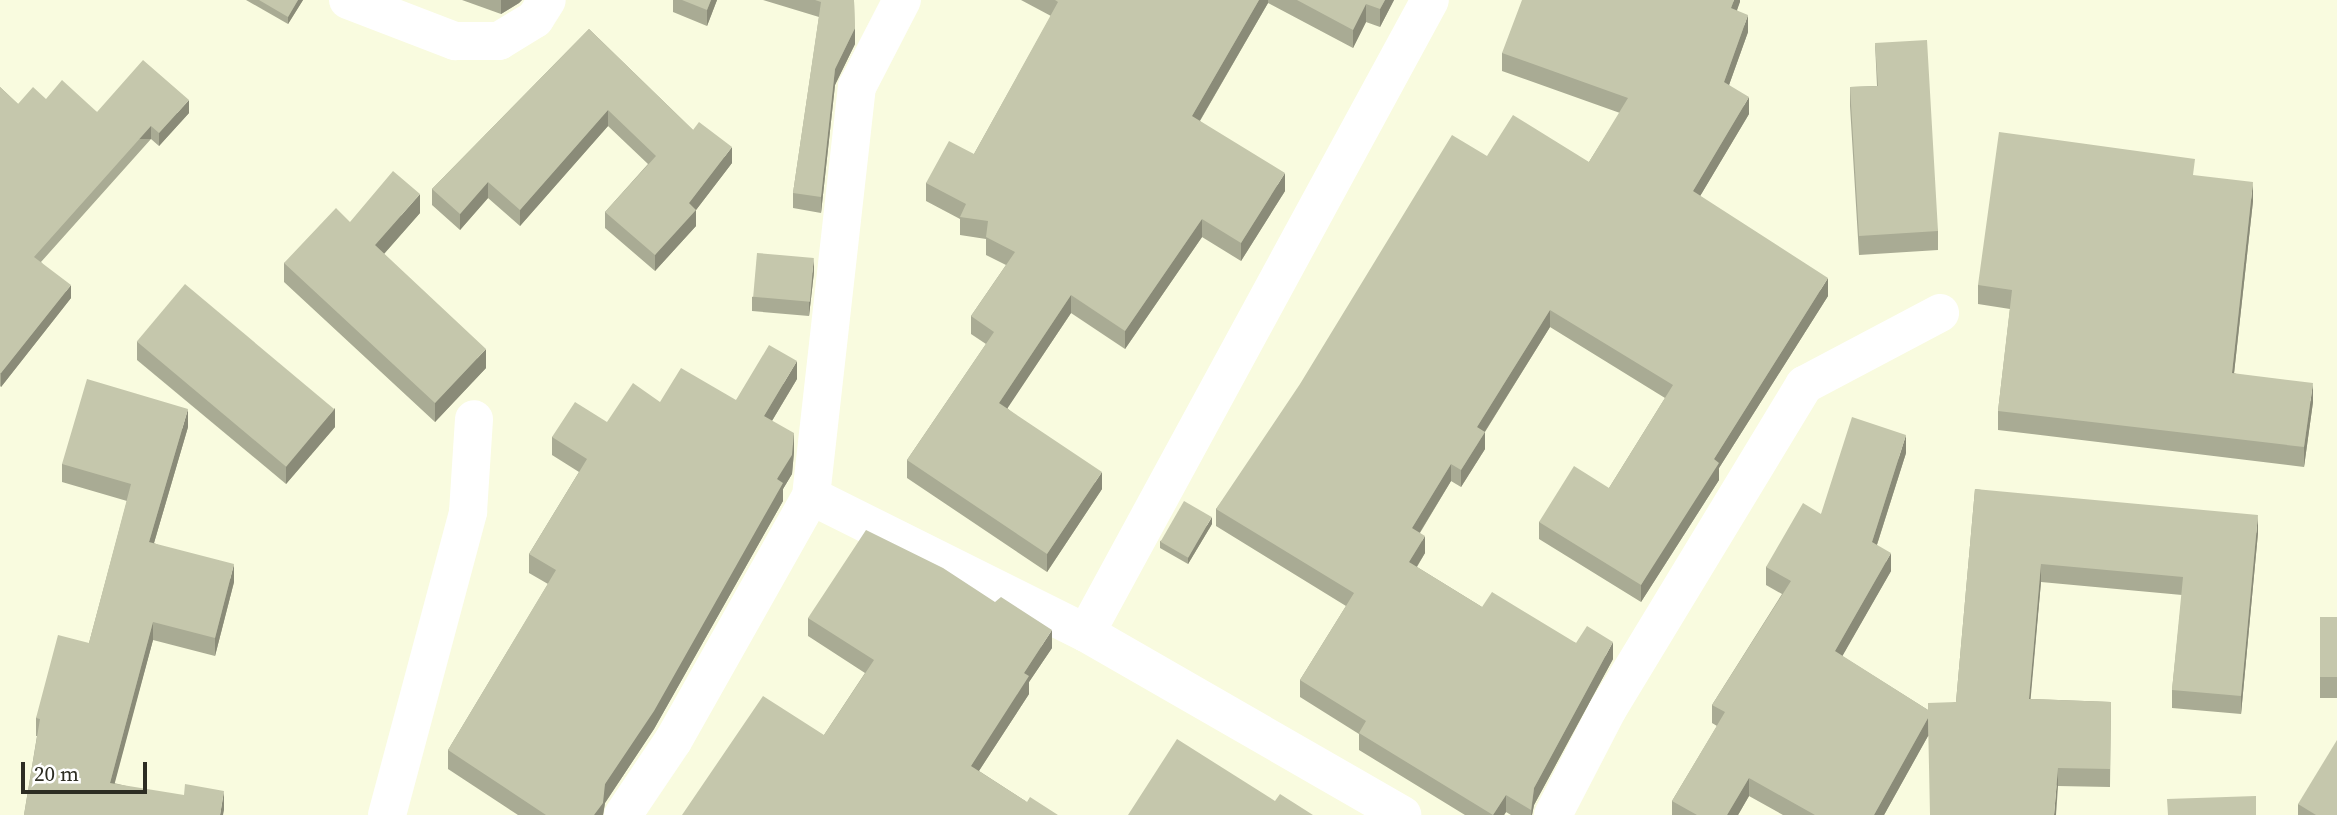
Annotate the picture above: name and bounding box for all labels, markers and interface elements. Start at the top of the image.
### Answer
scale bar [24,748,150,792]
text: 20 m [34,759,79,788]

